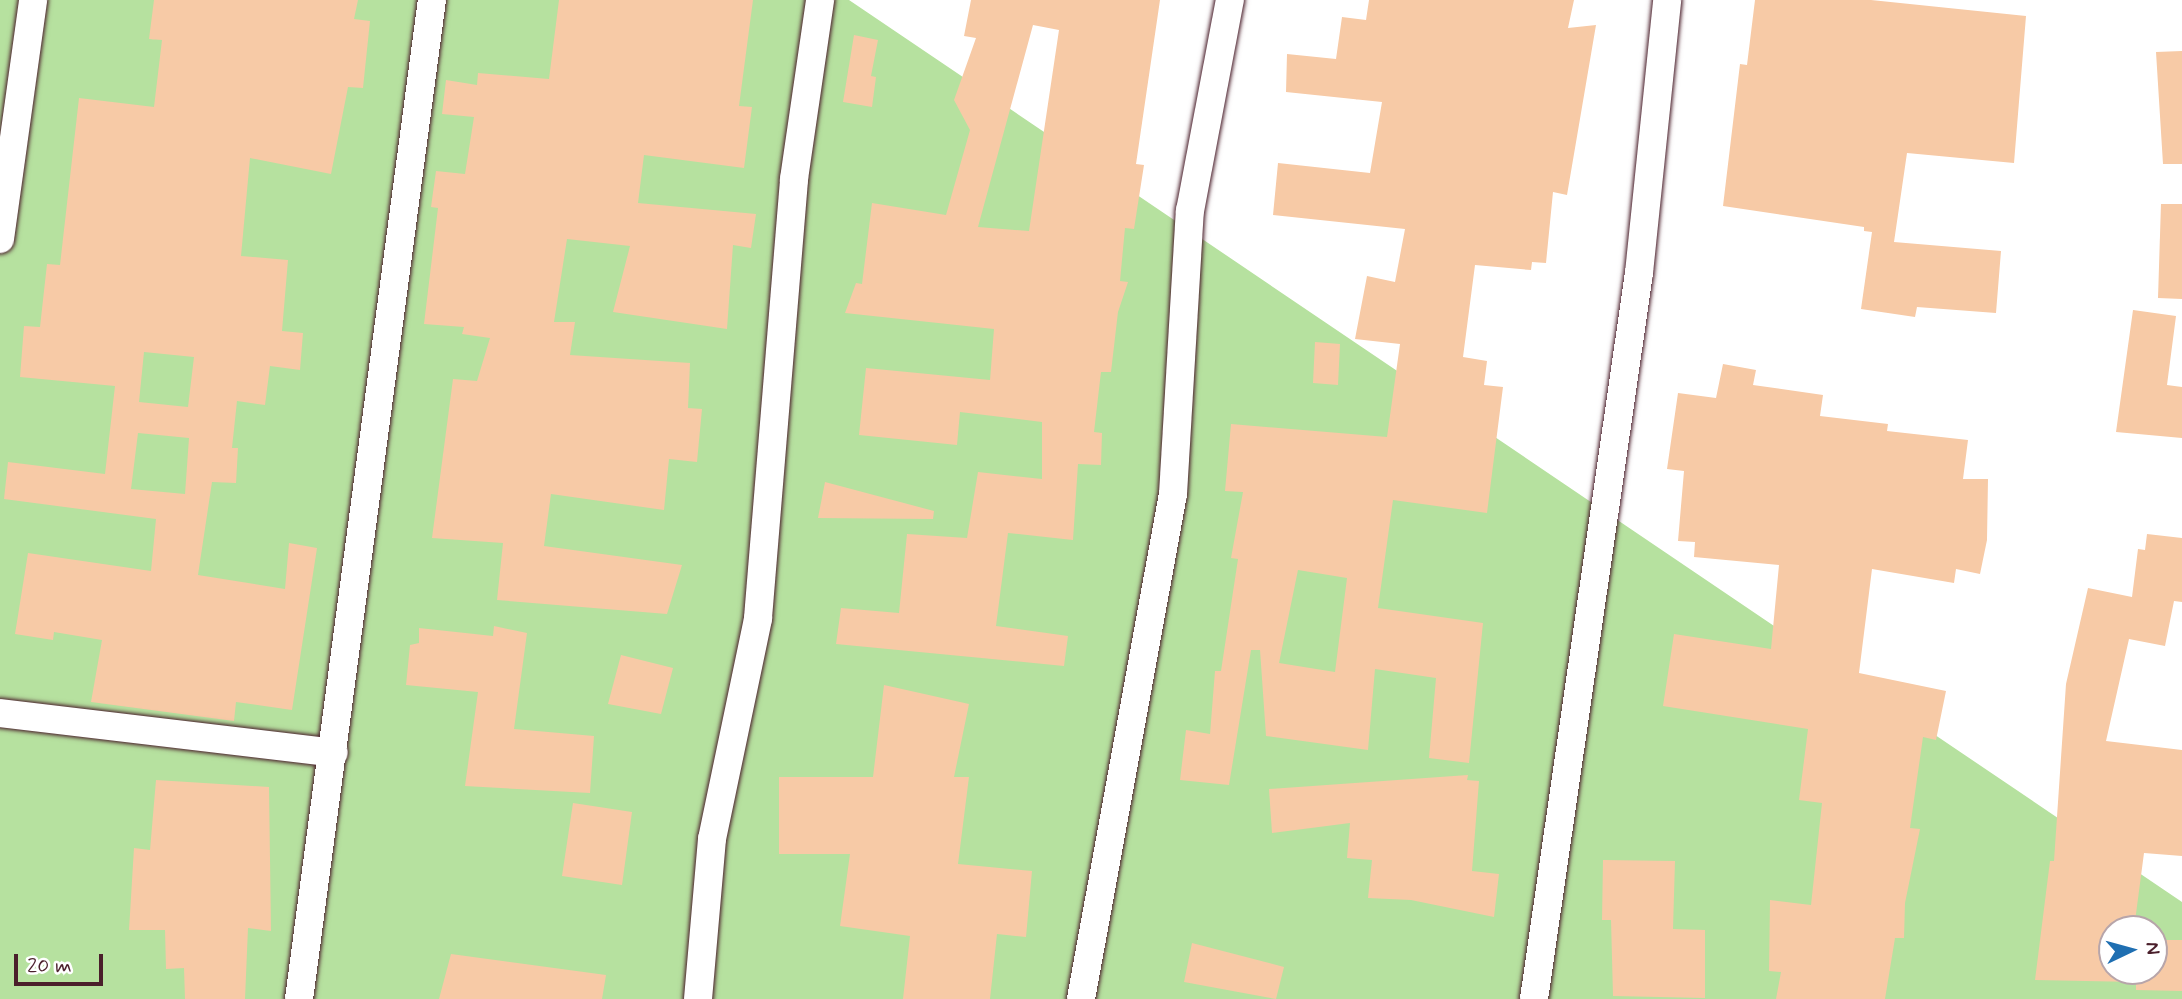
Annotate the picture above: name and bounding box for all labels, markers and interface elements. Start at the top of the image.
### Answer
north arrow [2098,915,2168,985]
scale bar [18,940,107,984]
text: N [2139,941,2165,956]
text: 20 m [27,952,72,980]

